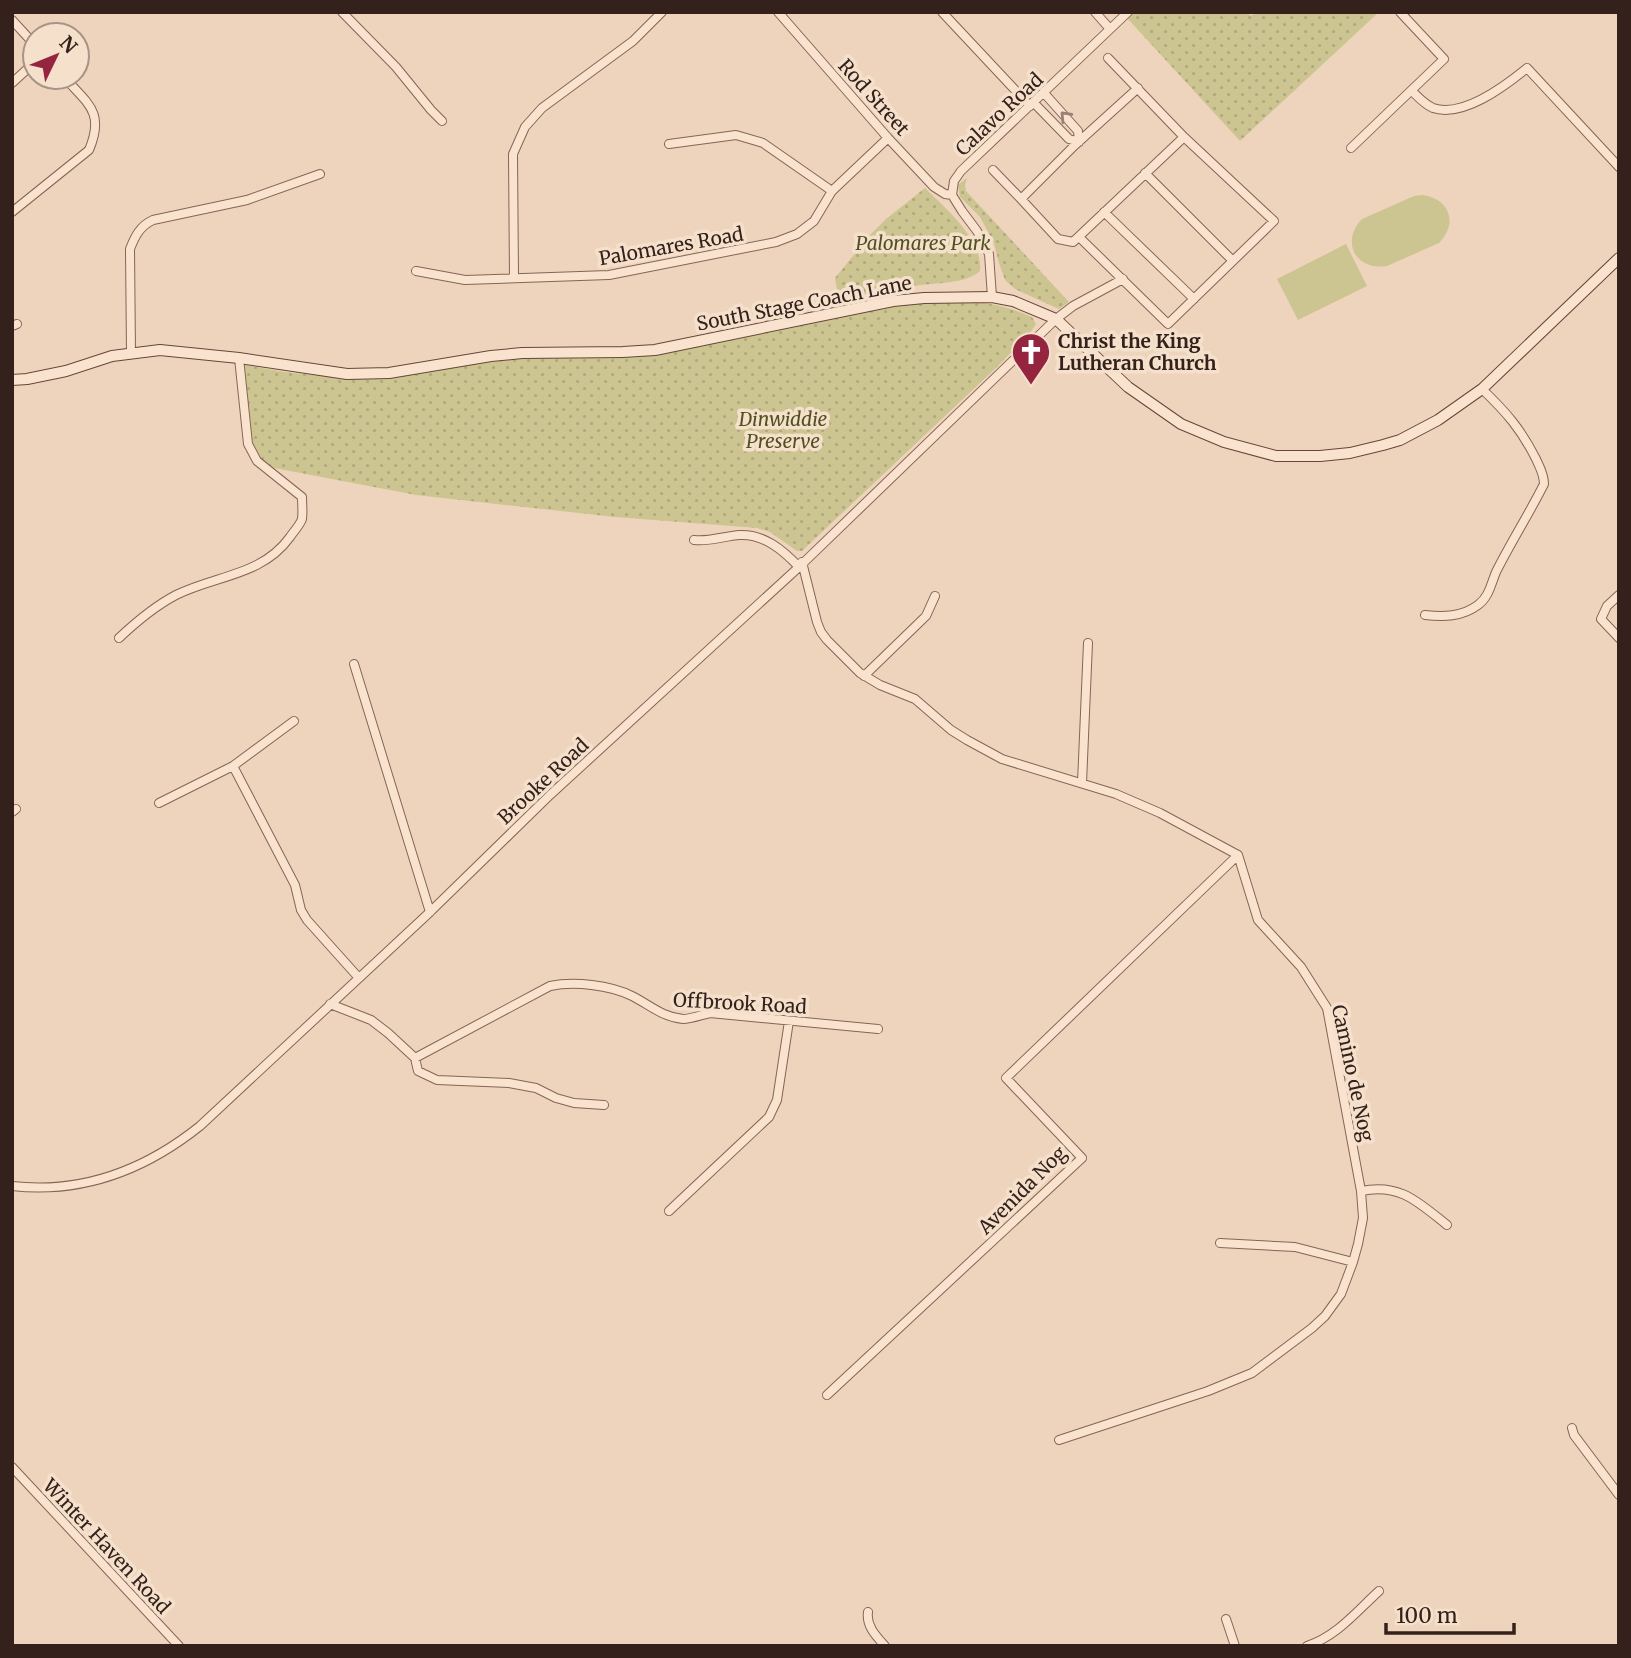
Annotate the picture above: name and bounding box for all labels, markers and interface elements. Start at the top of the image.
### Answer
north arrow [21,21,91,91]
text: N [55,31,82,58]
street label: Rod Street [833,54,915,141]
street label: Calavo Road [950,67,1048,161]
one-way arrow [1061,111,1073,124]
street label: Palomares Road [597,221,745,271]
park label: Palomares Park [855,231,991,255]
street label: South Stage Coach Lane [694,270,914,336]
place label: Christ the King Lutheran Church [1058,329,1217,375]
church icon: Christ the King Lutheran Church [1010,331,1052,386]
park label: Dinwiddie Preserve [738,407,828,453]
street label: Brooke Road [493,733,593,829]
street label: Offbrook Road [673,988,807,1018]
street label: Camino de Nog [1327,1002,1379,1144]
street label: Avenida Nog [972,1141,1071,1240]
street label: Winter Haven Road [37,1473,176,1619]
scale bar [1386,1592,1514,1636]
text: 100 m [1396,1602,1458,1629]

